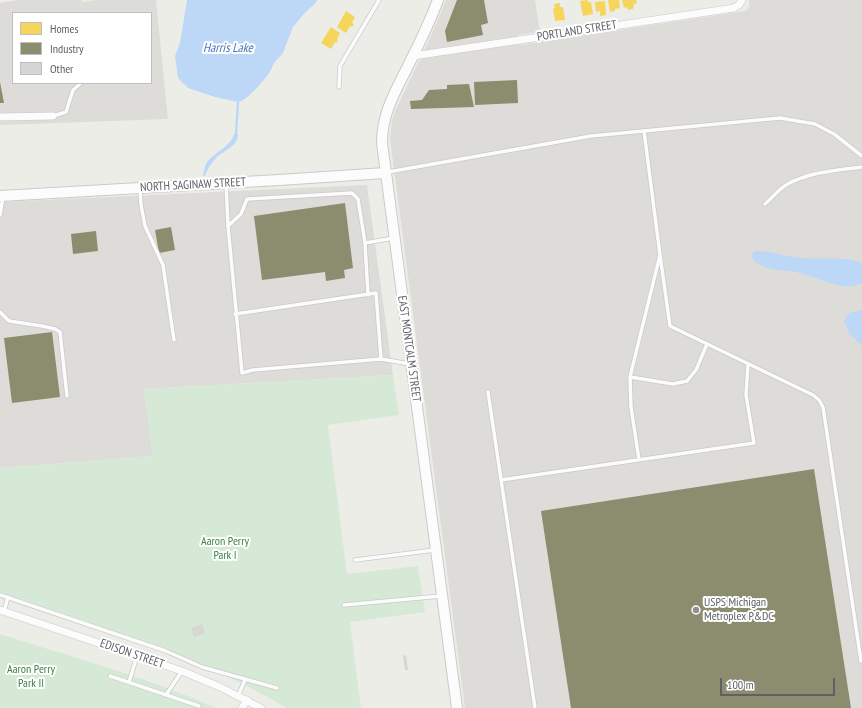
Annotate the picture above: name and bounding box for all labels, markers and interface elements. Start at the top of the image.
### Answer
legend [12,12,152,84]
street label: PORTLAND STREET [536,18,618,44]
text: Homes [50,21,78,36]
water label: Harris Lake [203,40,253,56]
text: Industry [50,41,84,56]
text: Other [50,61,73,76]
street label: NORTH SAGINAW STREET [140,175,246,195]
street label: EAST MONTCALM STREET [394,295,424,403]
park label: Aaron Perry Park I [201,535,249,563]
place label: USPS Michigan Metroplex P&DC [704,596,774,624]
marker: USPS Michigan Metroplex P&DC [691,605,701,615]
street label: EDISON STREET [98,636,166,672]
park label: Aaron Perry Park II [7,663,55,691]
scale bar [722,670,837,696]
text: 100 m [727,677,754,692]

